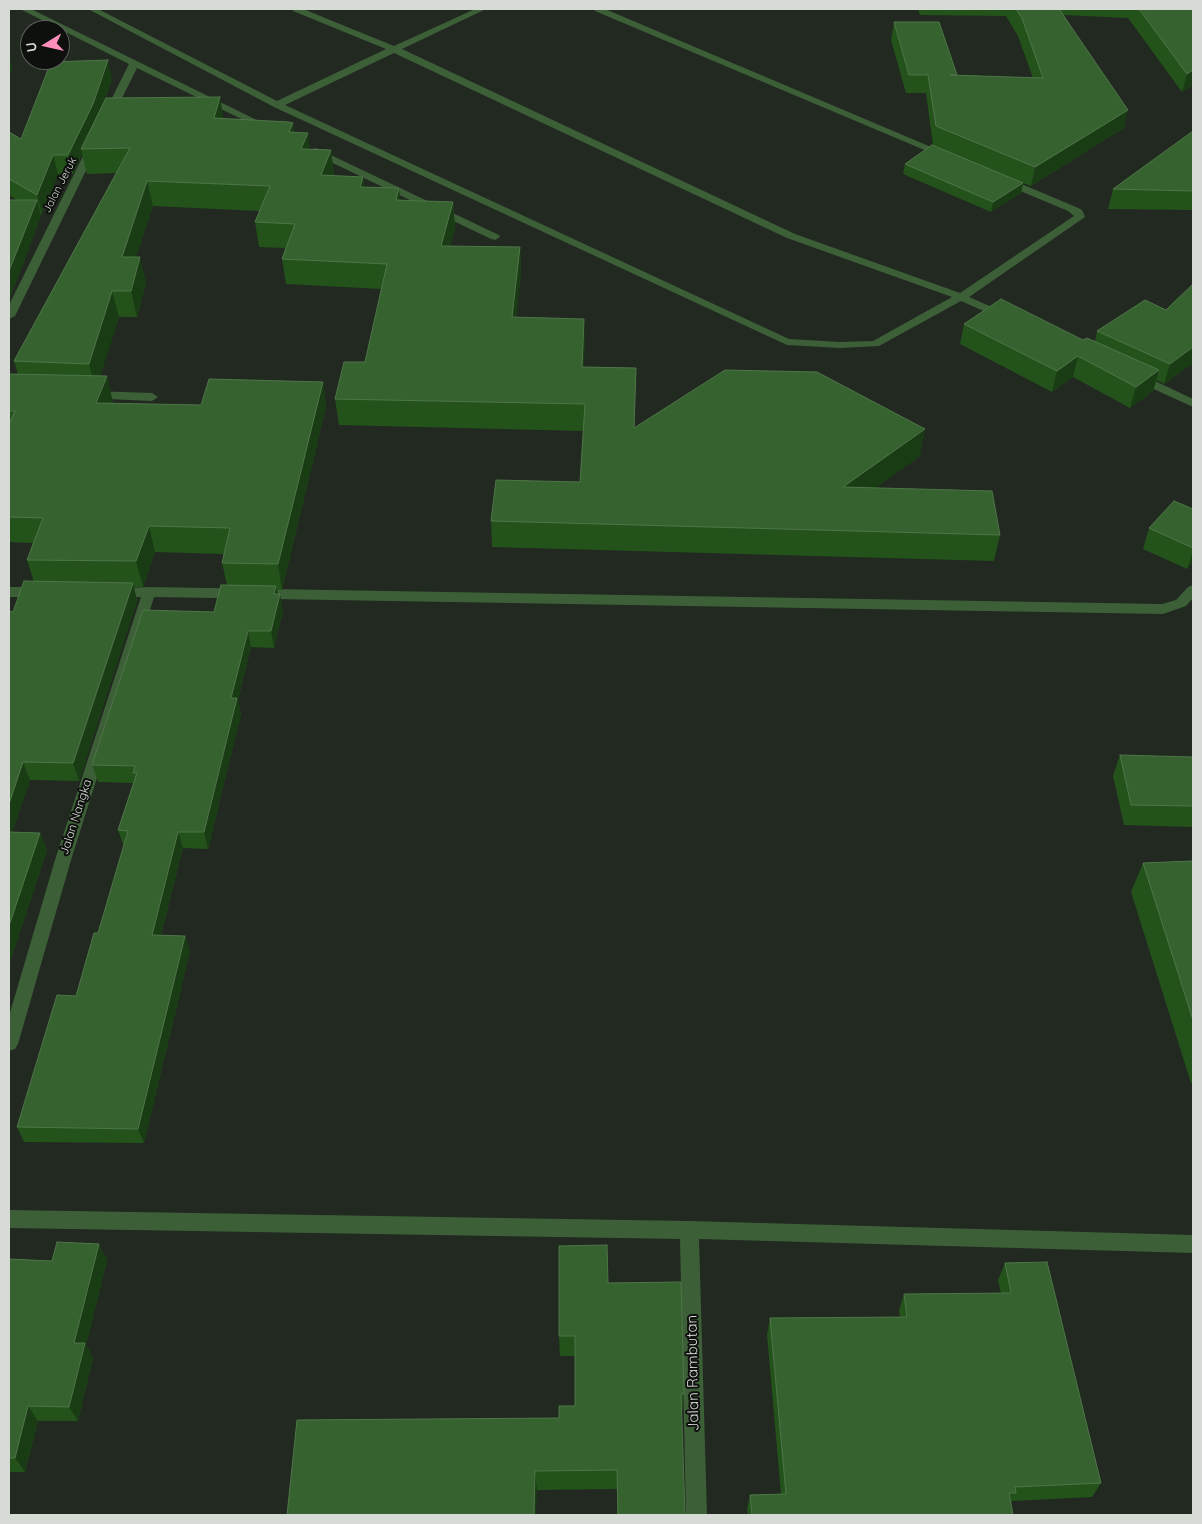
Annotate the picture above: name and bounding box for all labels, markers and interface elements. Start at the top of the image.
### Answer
north arrow [20,20,70,70]
text: U [22,41,41,53]
street label: Jalan Jeruk [40,155,80,215]
street label: Jalan Nangka [57,777,95,857]
street label: Jalan Rambutan [683,1315,703,1431]

